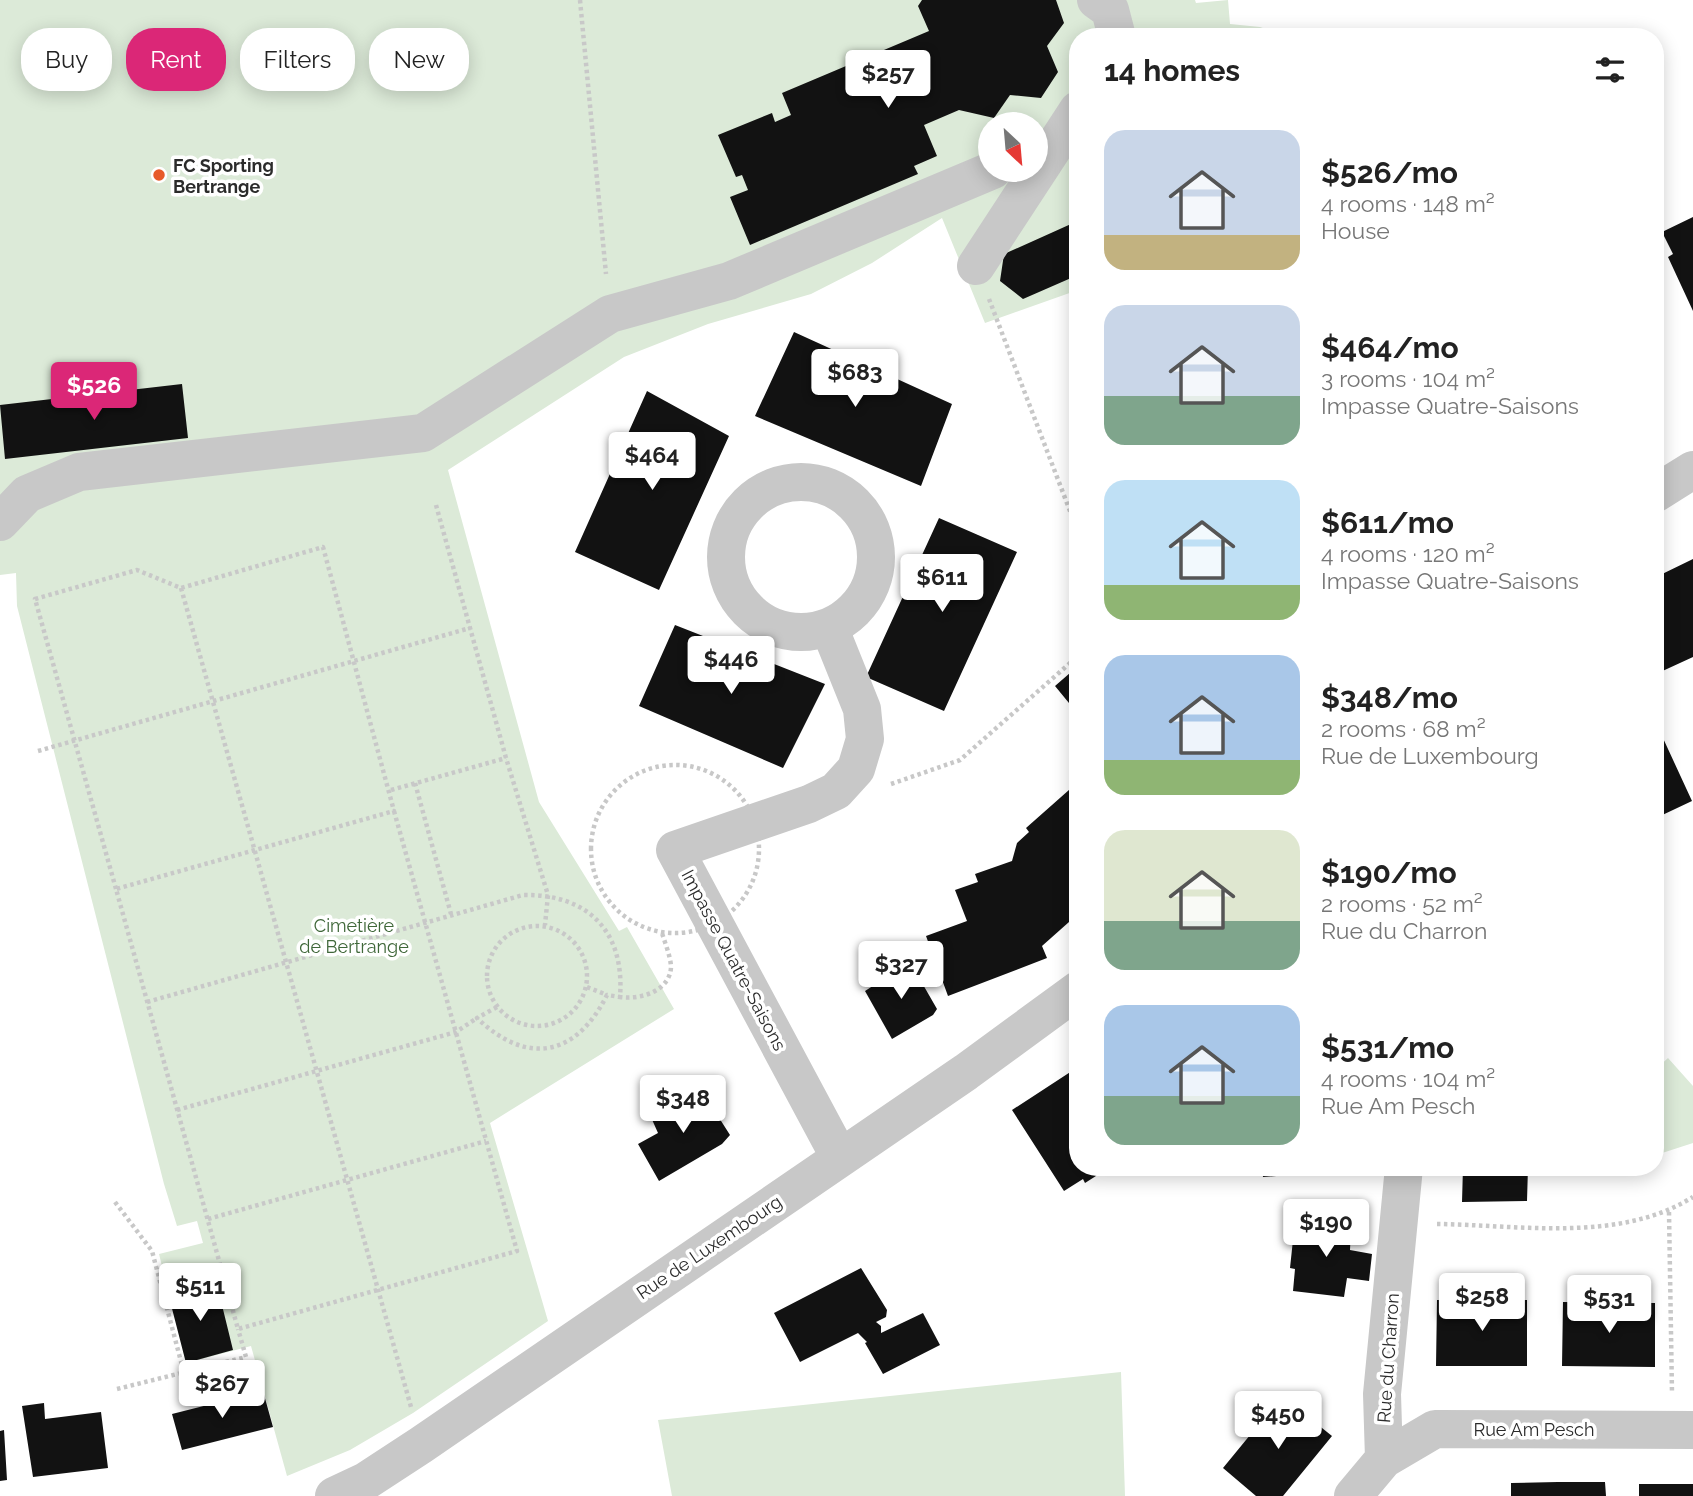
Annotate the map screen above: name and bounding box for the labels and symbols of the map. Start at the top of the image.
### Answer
pin: $257 [847,50,929,110]
north arrow [978,112,1048,182]
place label: FC Sporting Bertrange [173,155,274,197]
marker: FC Sporting Bertrange [151,167,167,183]
pin: $683 [814,350,896,409]
pin: $526 [53,362,135,422]
pin: $464 [611,433,693,492]
pin: $611 [901,554,983,614]
pin: $446 [690,636,772,696]
street label: Impasse Quatre-Saisons [677,866,791,1054]
park label: Cimetière de Bertrange [299,915,409,957]
pin: $327 [860,942,942,1001]
pin: $348 [642,1076,724,1135]
street label: Rue de Luxembourg [632,1191,786,1303]
pin: $190 [1285,1200,1367,1259]
pin: $511 [159,1264,241,1323]
pin: $258 [1441,1274,1523,1333]
pin: $531 [1568,1276,1650,1335]
street label: Rue du Charron [1373,1292,1403,1424]
pin: $267 [181,1360,263,1420]
pin: $450 [1237,1392,1319,1451]
street label: Rue Am Pesch [1474,1419,1594,1440]

